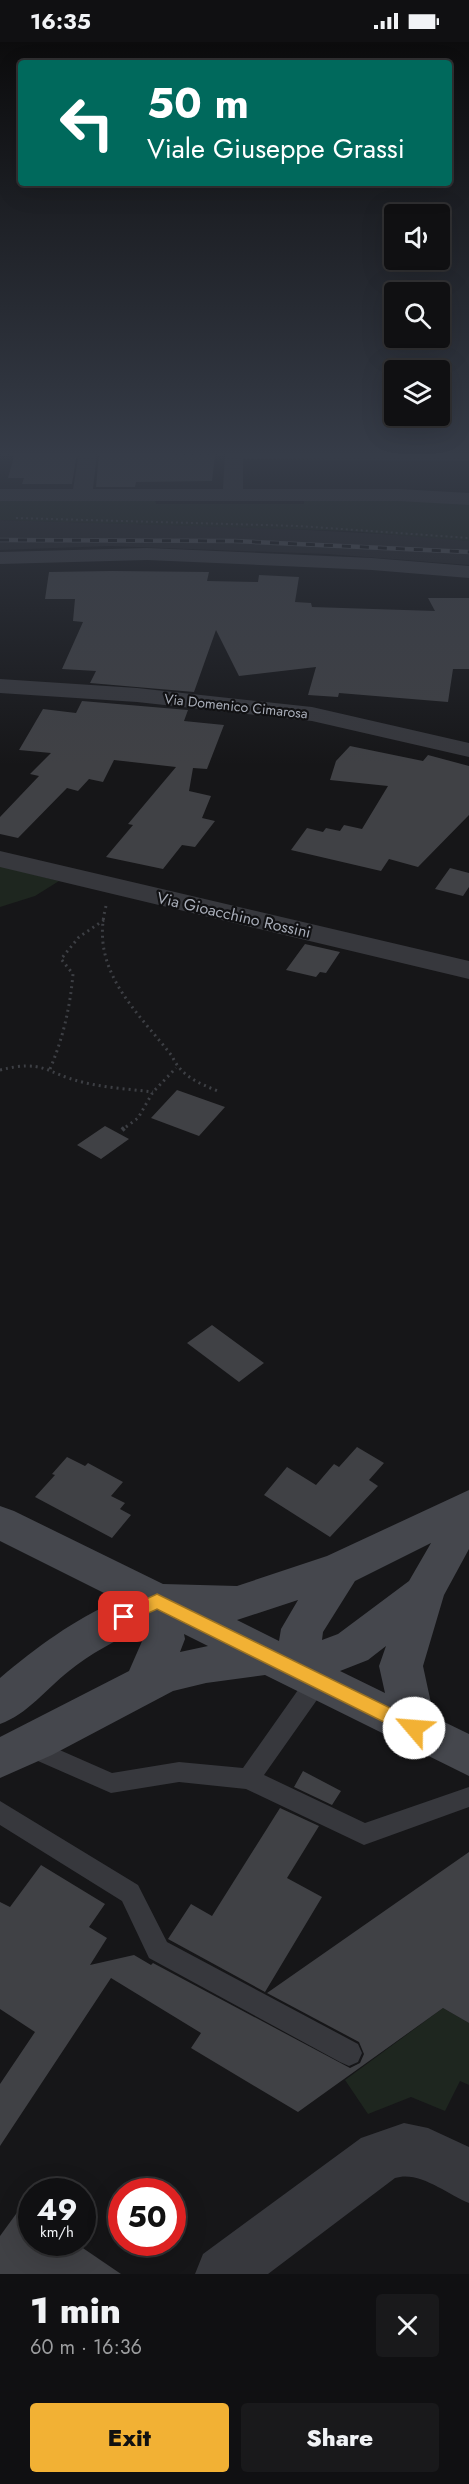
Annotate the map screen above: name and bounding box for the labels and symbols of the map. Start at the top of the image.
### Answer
street label: Via Domenico Cimarosa [163,689,309,723]
street label: Via Gioacchino Rossini [155,886,313,944]
pin [98,1591,149,1642]
position arrow [382,1696,446,1760]
speed limit sign: 50 [108,2178,186,2256]

